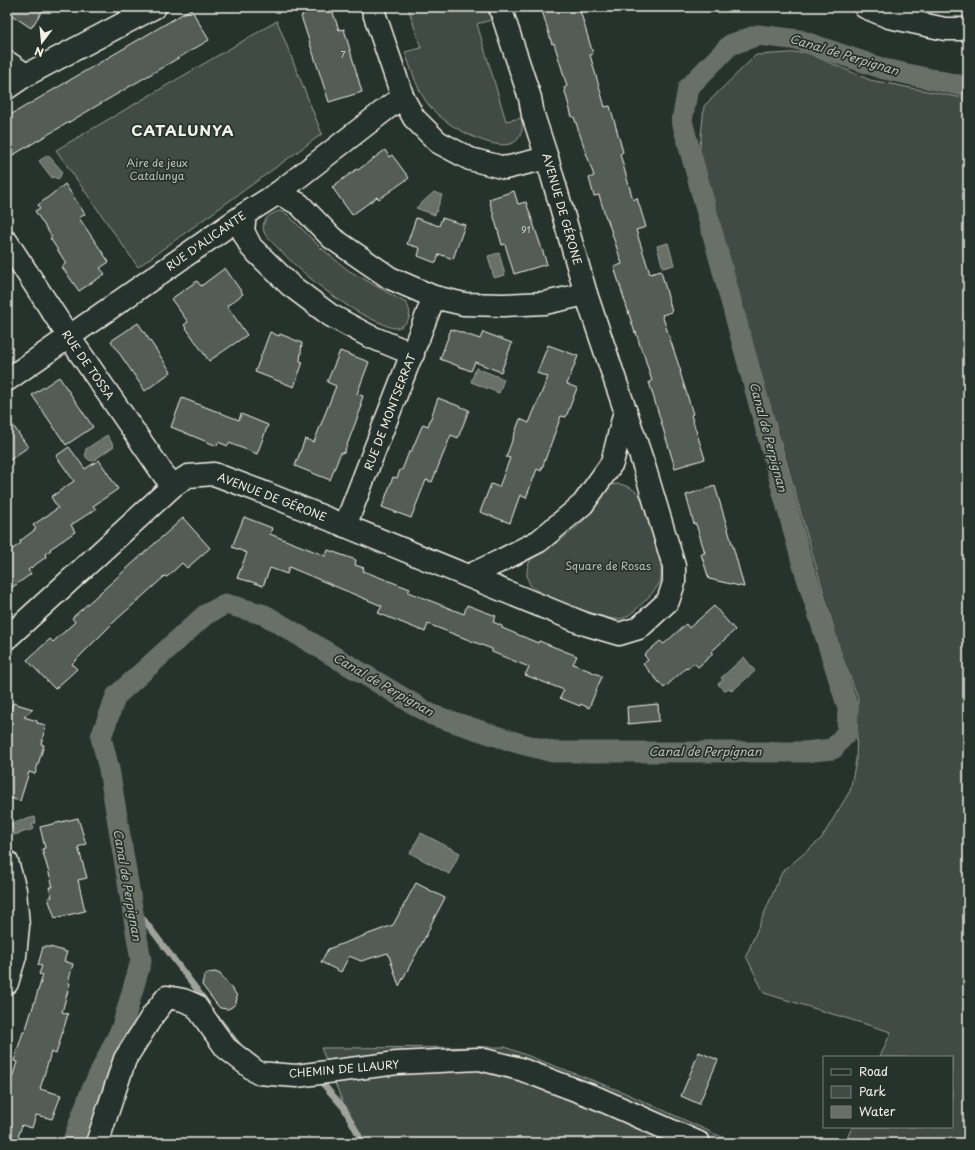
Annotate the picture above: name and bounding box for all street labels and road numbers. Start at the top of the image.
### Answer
street label: AVENUE DE GÉRONE [538,151,587,267]
street label: RUE D'ALICANTE [162,207,249,275]
street label: RUE DE TOSSA [58,326,119,403]
street label: RUE DE MONTSERRAT [359,350,420,473]
street label: AVENUE DE GÉRONE [215,468,329,525]
street label: CHEMIN DE LLAURY [288,1055,400,1082]

